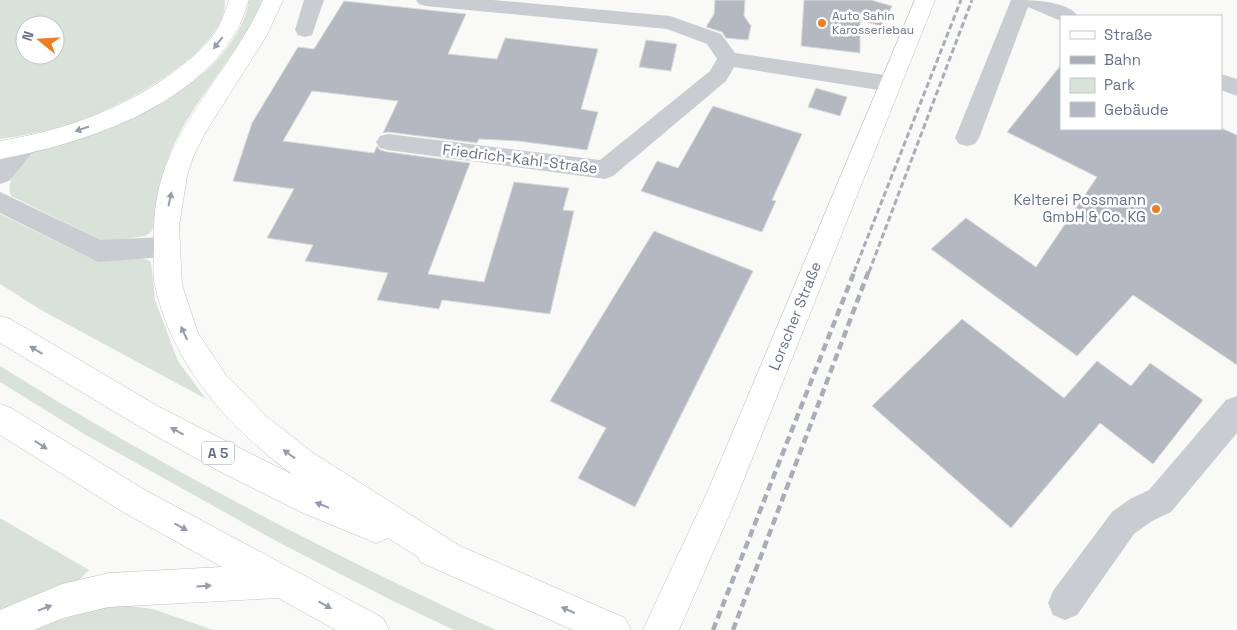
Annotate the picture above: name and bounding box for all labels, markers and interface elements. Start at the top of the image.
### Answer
place label: Auto Sahin Karosseriebau [832,8,914,38]
north arrow [15,15,65,65]
legend [1060,15,1222,130]
marker: Auto Sahin Karosseriebau [816,17,828,29]
text: Straße [1104,25,1153,44]
text: N [18,29,38,43]
one-way arrow [213,37,224,50]
text: Bahn [1104,50,1141,69]
text: Park [1104,75,1135,94]
text: Gebäude [1104,100,1169,119]
one-way arrow [74,125,89,133]
street label: Friedrich-Kahl-Straße [441,140,599,177]
place label: Kelterei Possmann GmbH & Co. KG [1014,190,1146,226]
one-way arrow [166,191,174,206]
marker: Kelterei Possmann GmbH & Co. KG [1150,203,1162,215]
street label: Lorscher Straße [764,258,825,373]
one-way arrow [180,326,188,340]
one-way arrow [30,345,43,354]
one-way arrow [170,427,184,435]
one-way arrow [34,440,47,450]
road number: A 5 [202,442,234,464]
one-way arrow [283,449,296,459]
one-way arrow [315,500,329,508]
one-way arrow [174,523,188,531]
one-way arrow [197,581,213,589]
one-way arrow [318,600,331,609]
one-way arrow [37,604,52,611]
one-way arrow [561,606,575,614]

